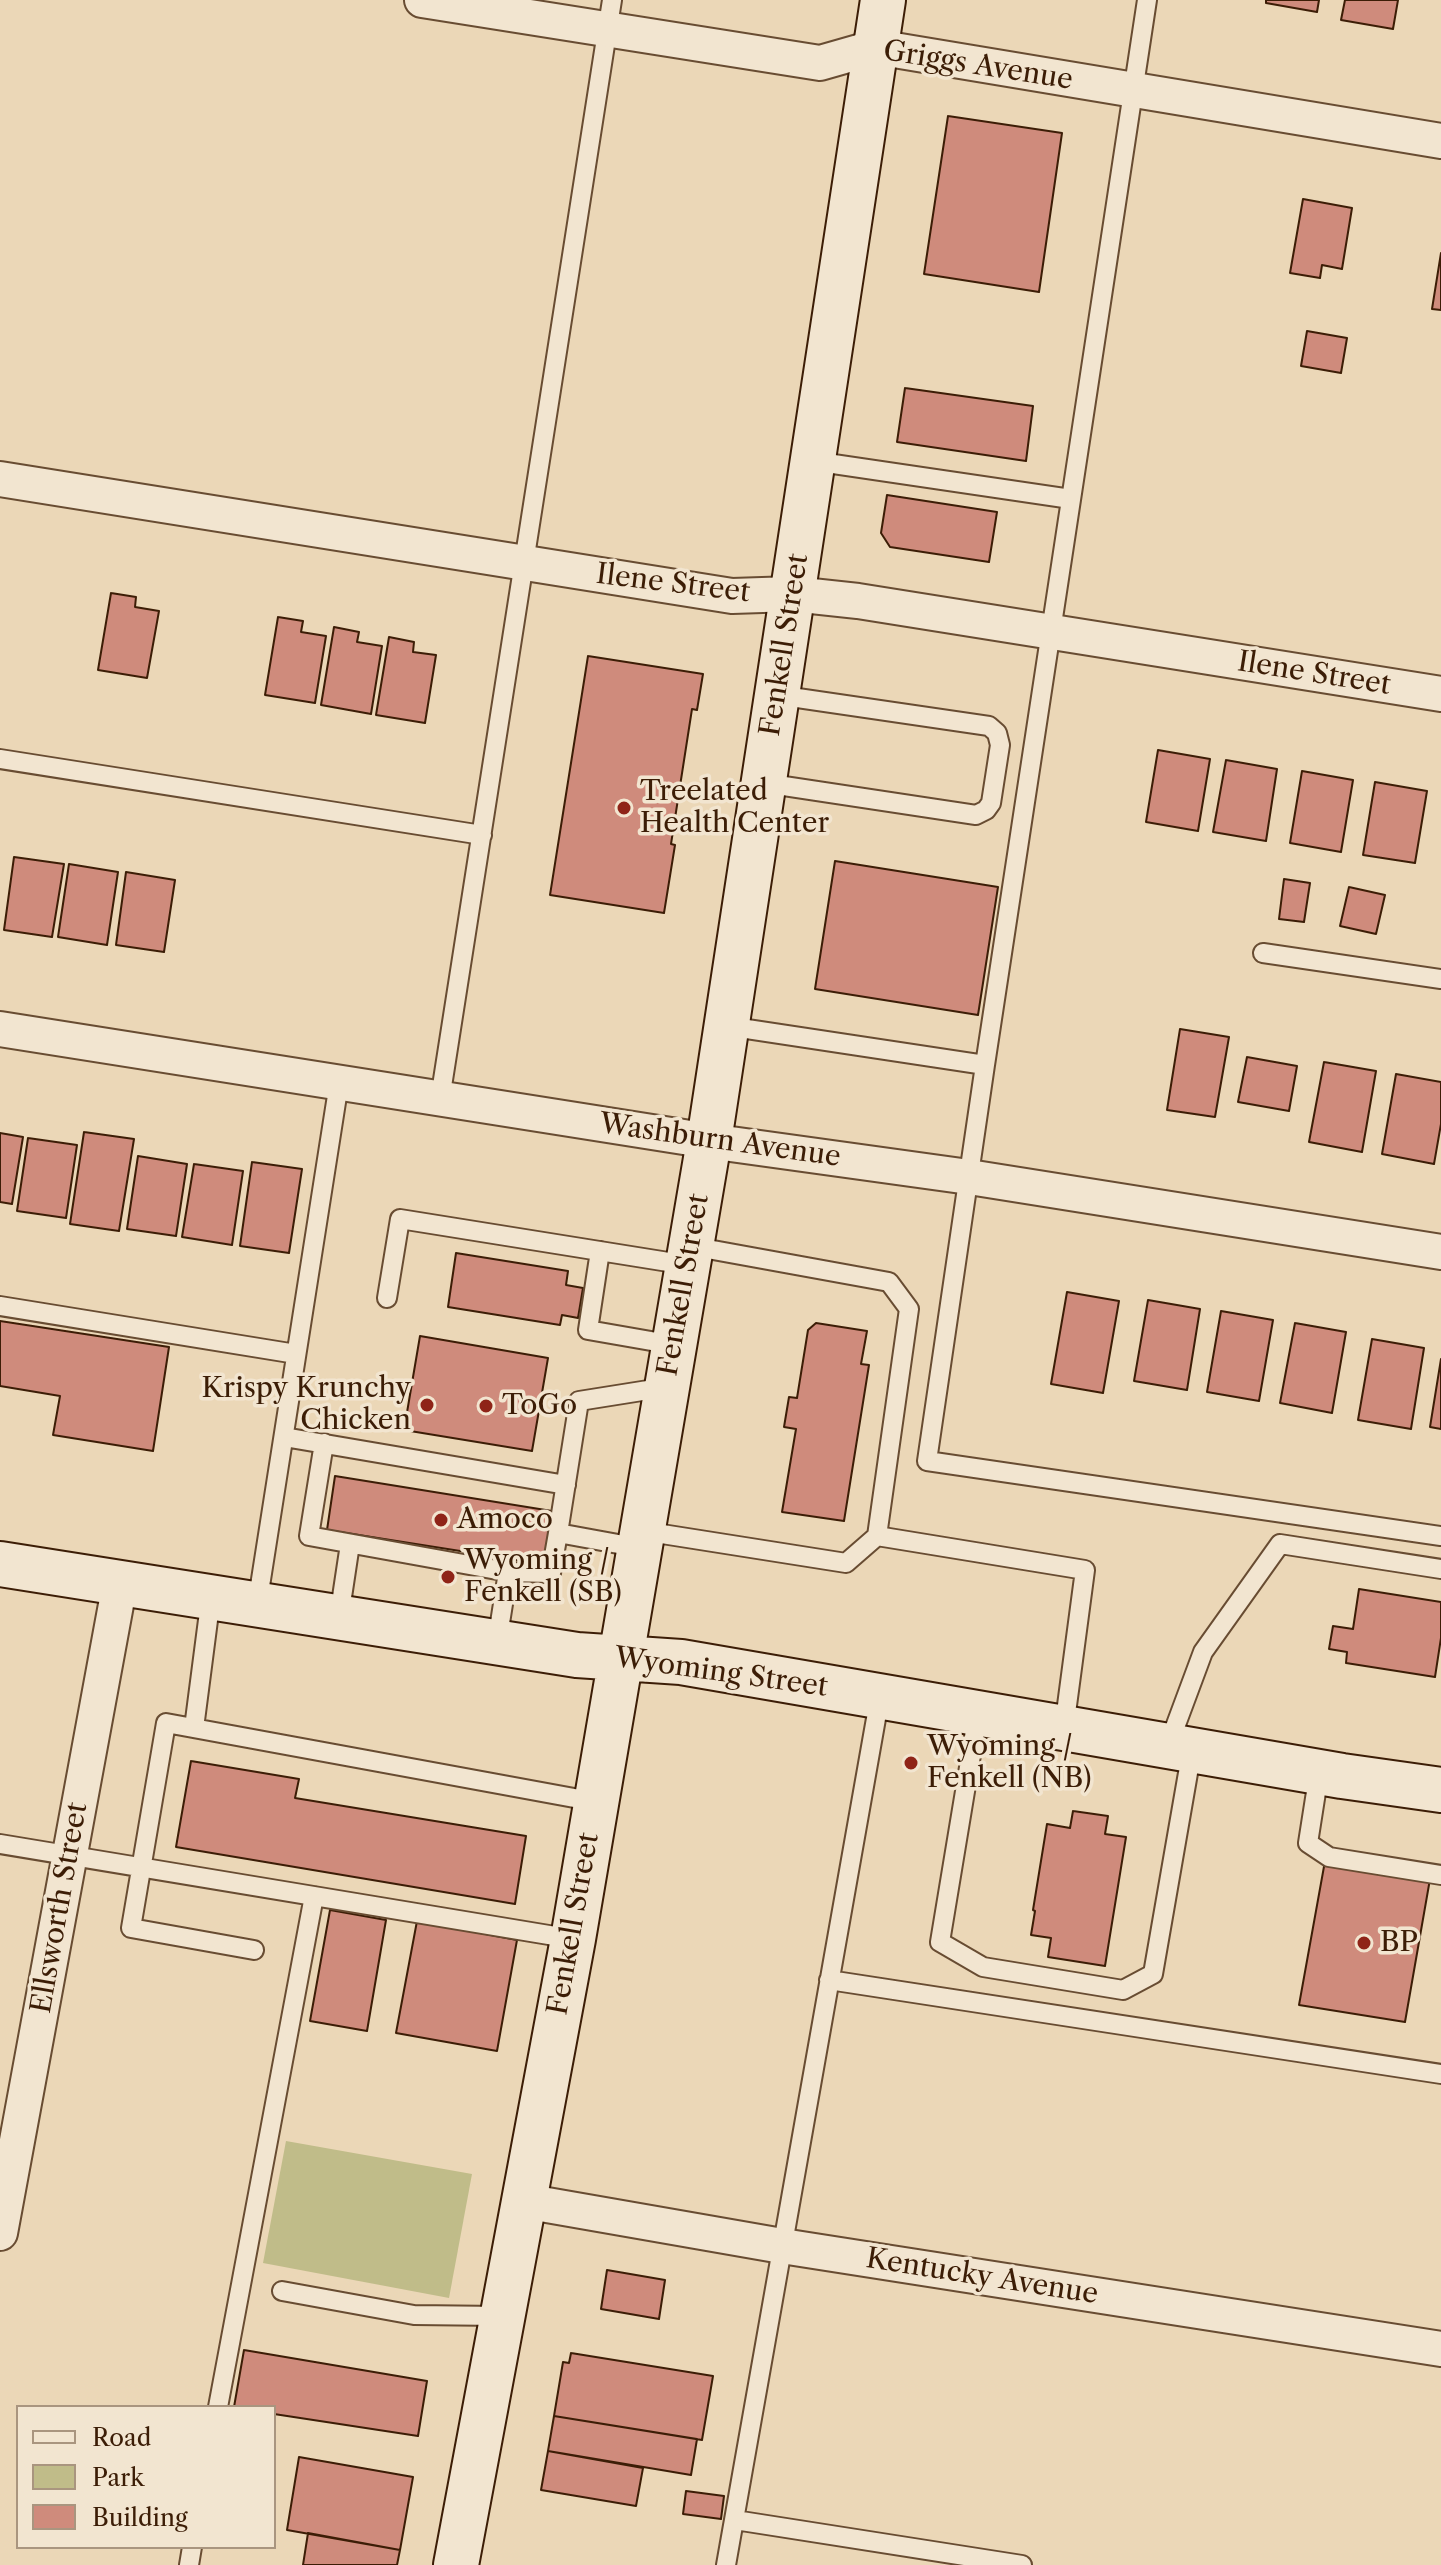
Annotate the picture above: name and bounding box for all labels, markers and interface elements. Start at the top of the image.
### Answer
street label: Griggs Avenue [881,34,1075,98]
street label: Fenkell Street [754,551,816,739]
street label: Ilene Street [594,558,752,610]
street label: Ilene Street [1235,645,1393,703]
place label: Treelated Health Center [640,775,829,841]
marker: Treelated Health Center [615,799,633,817]
street label: Washburn Avenue [597,1107,843,1175]
street label: Fenkell Street [651,1191,717,1379]
place label: Krispy Krunchy Chicken [202,1372,411,1438]
place label: ToGo [502,1389,577,1423]
marker: Krispy Krunchy Chicken [418,1396,436,1414]
marker: ToGo [477,1397,495,1415]
place label: Amoco [457,1503,553,1537]
marker: Amoco [432,1511,450,1529]
place label: Wyoming / Fenkell (SB) [464,1544,622,1610]
marker: Wyoming / Fenkell (SB) [439,1568,457,1586]
street label: Wyoming Street [612,1641,830,1705]
place label: Wyoming / Fenkell (NB) [927,1730,1091,1796]
marker: Wyoming / Fenkell (NB) [902,1754,920,1772]
street label: Ellsworth Street [25,1800,95,2016]
street label: Fenkell Street [541,1830,607,2018]
place label: BP [1380,1926,1418,1960]
marker: BP [1355,1934,1373,1952]
street label: Kentucky Avenue [864,2242,1100,2312]
legend [16,2405,276,2549]
text: Road [92,2423,151,2452]
text: Park [92,2463,144,2492]
text: Building [92,2503,188,2532]

